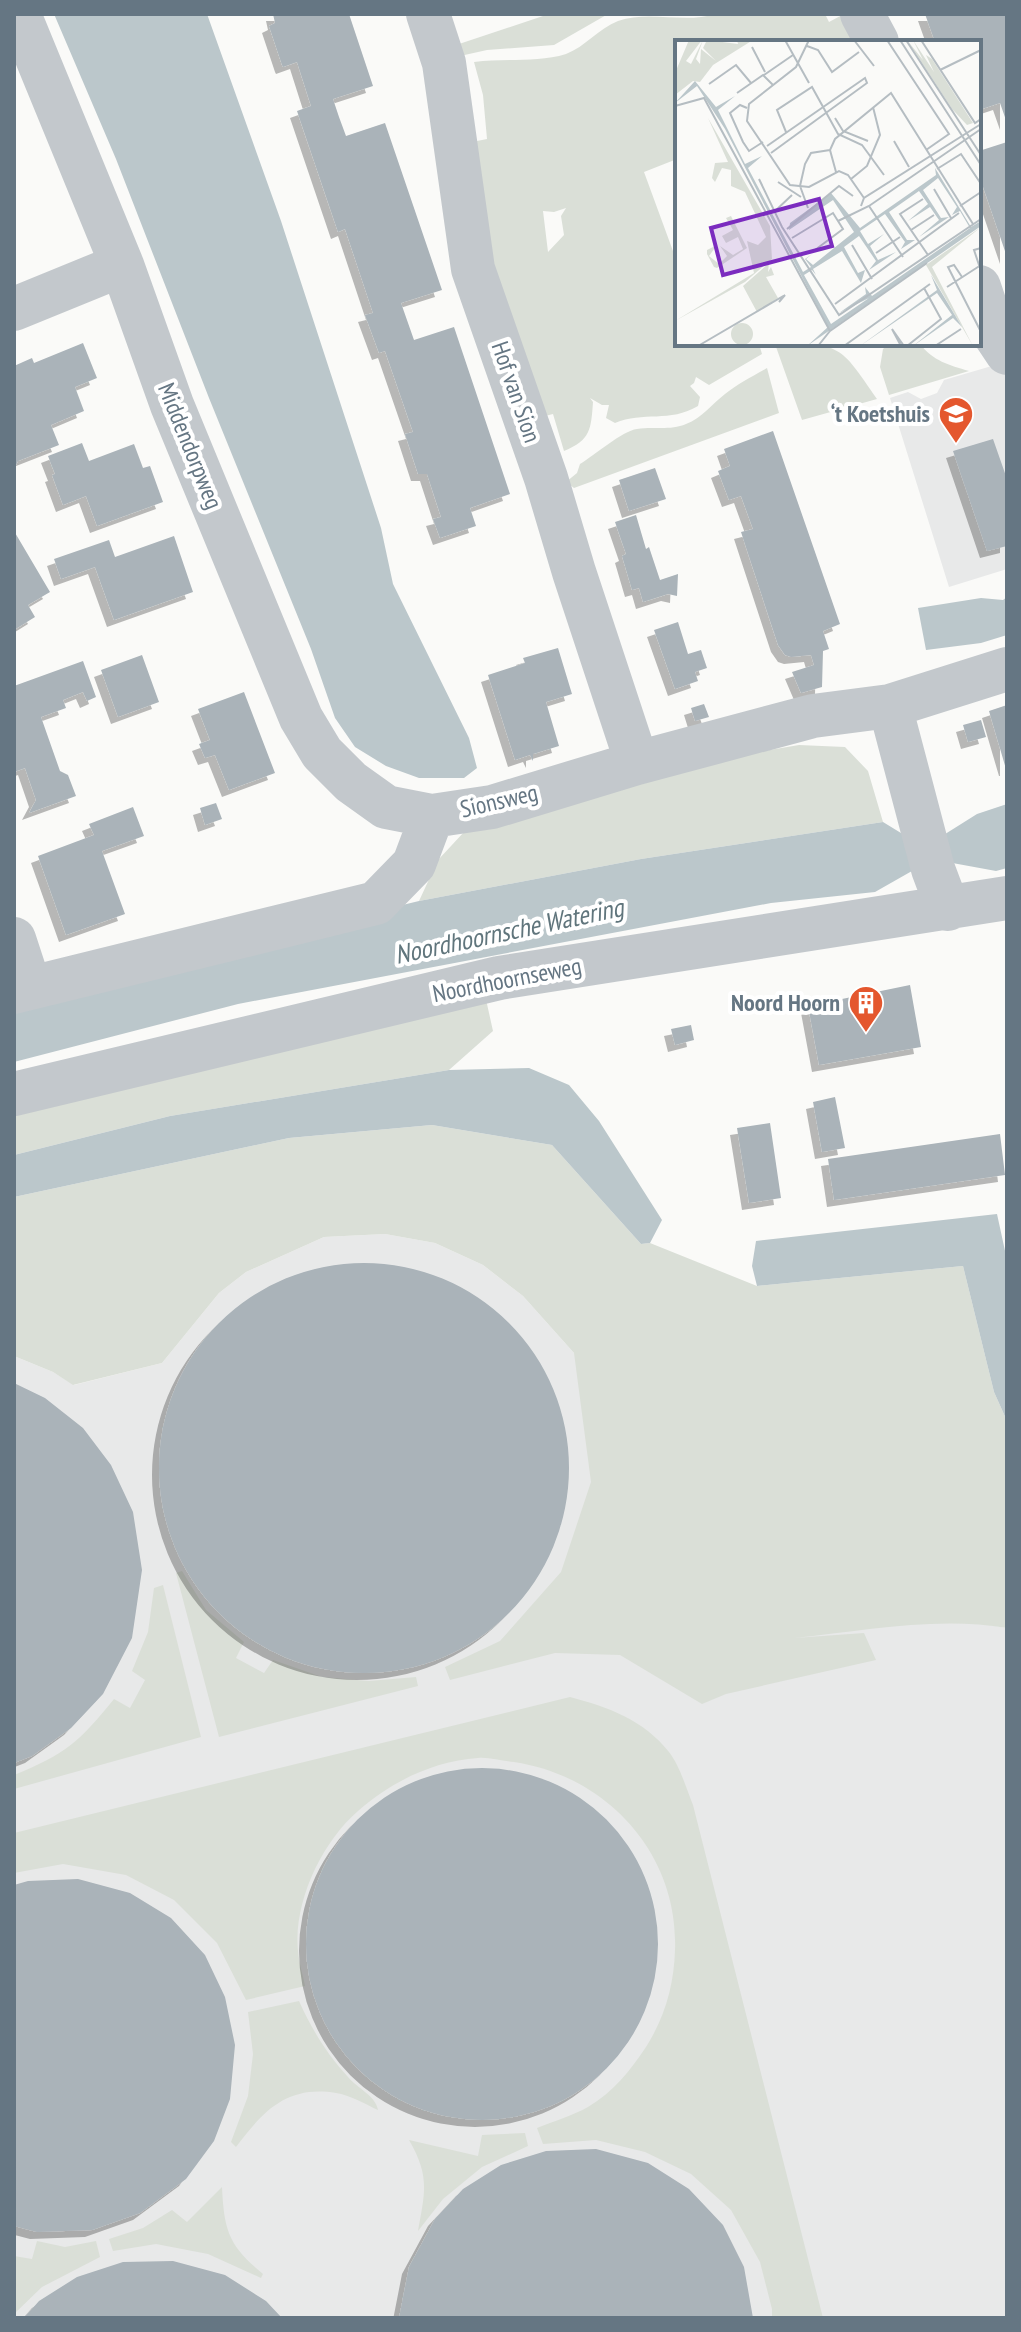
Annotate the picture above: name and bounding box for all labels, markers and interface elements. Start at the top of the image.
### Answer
inset map [675,40,981,346]
street label: Hof van Sion [485,337,548,447]
street label: Middendorpweg [151,378,230,513]
school or university icon: ‘t Koetshuis [937,395,975,445]
place label: ‘t Koetshuis [831,398,930,429]
street label: Sionsweg [457,777,541,824]
water label: Noordhoornsche Watering [392,890,628,971]
street label: Noordhoornseweg [430,950,584,1009]
building icon: Noord Hoorn [847,984,885,1034]
place label: Noord Hoorn [731,987,840,1018]

